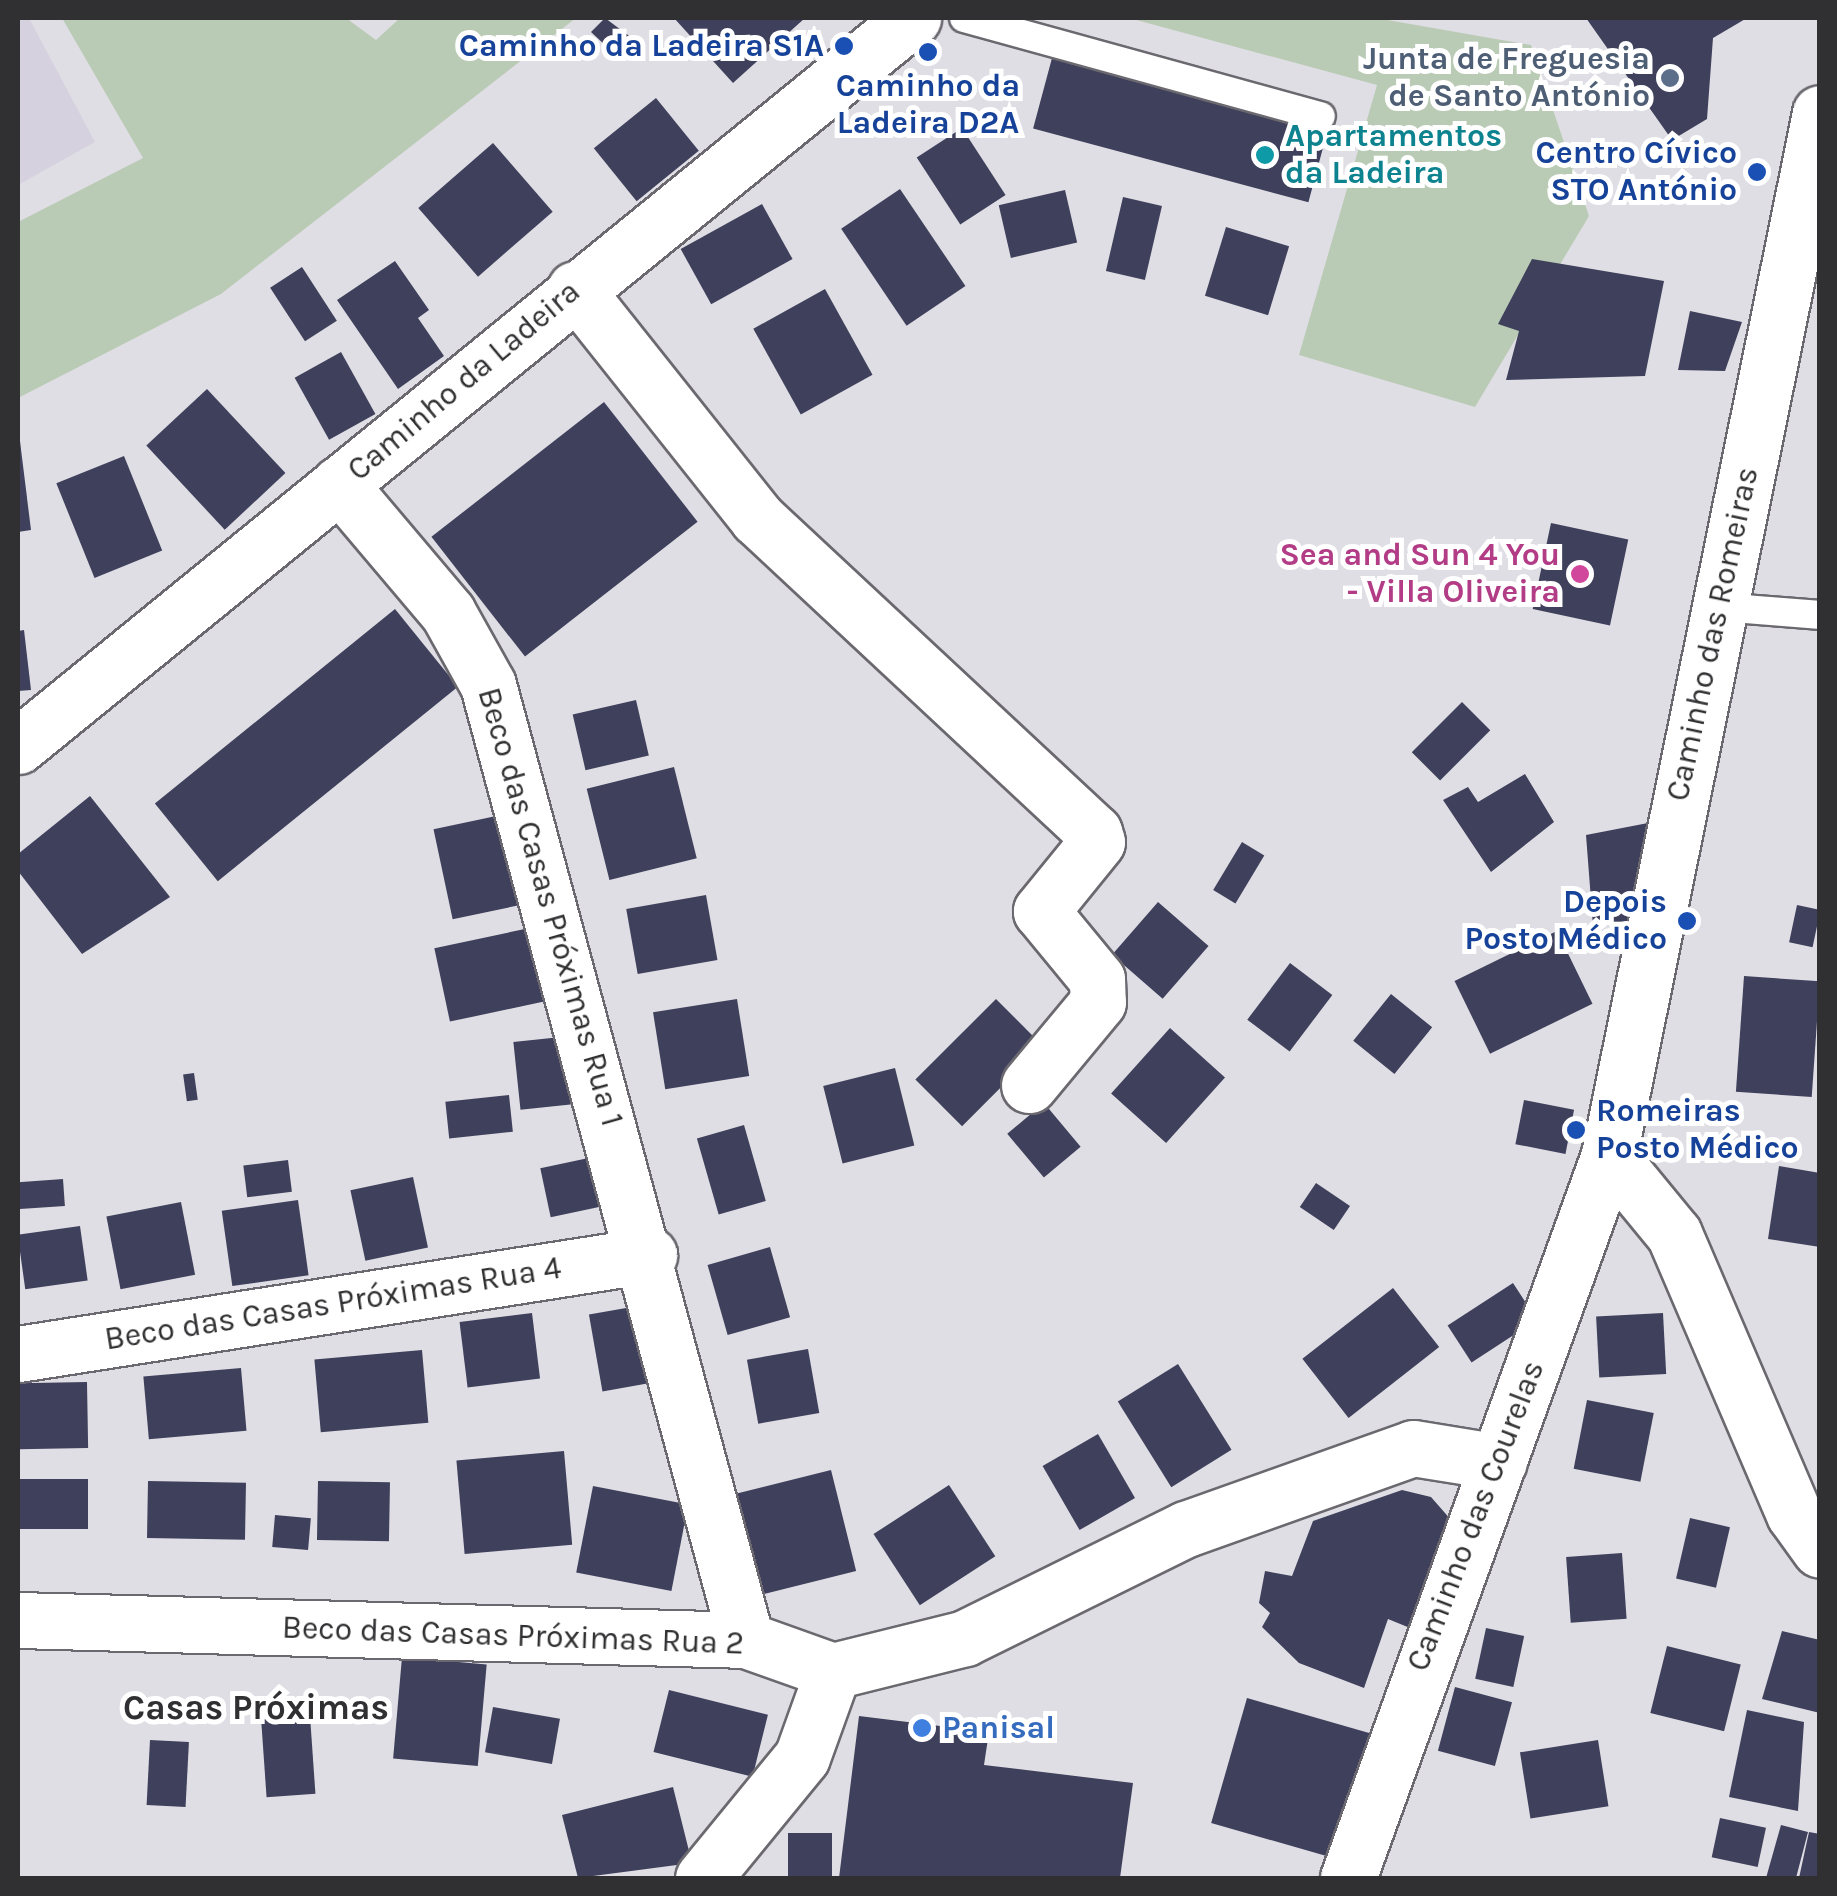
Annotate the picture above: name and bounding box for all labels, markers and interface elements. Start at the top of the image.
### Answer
place label: Caminho da Ladeira S1A [459,27,824,65]
marker: Caminho da Ladeira S1A [833,35,855,57]
marker: Caminho da Ladeira D2A [917,41,939,63]
place label: Junta de Freguesia de Santo António [1363,41,1650,116]
marker: Junta de Freguesia de Santo António [1659,67,1681,89]
place label: Caminho da Ladeira D2A [836,68,1020,143]
place label: Apartamentos da Ladeira [1285,118,1502,193]
place label: Centro Cívico STO António [1536,135,1737,210]
marker: Apartamentos da Ladeira [1254,144,1276,166]
marker: Centro Cívico STO António [1746,161,1768,183]
street label: Caminho da Ladeira [340,273,588,489]
street label: Caminho das Romeiras [1659,464,1767,804]
place label: Sea and Sun 4 You - Villa Oliveira [1279,537,1560,612]
marker: Sea and Sun 4 You - Villa Oliveira [1569,563,1591,585]
street label: Beco das Casas Próximas Rua 1 [469,683,631,1131]
place label: Depois Posto Médico [1464,884,1667,959]
marker: Depois Posto Médico [1676,910,1698,932]
place label: Romeiras Posto Médico [1596,1093,1799,1168]
marker: Romeiras Posto Médico [1565,1119,1587,1141]
street label: Beco das Casas Próximas Rua 4 [102,1249,564,1359]
street label: Caminho das Courelas [1399,1355,1553,1677]
street label: Beco das Casas Próximas Rua 2 [281,1609,745,1663]
district label: Casas Próximas [123,1687,389,1729]
place label: Panisal [942,1709,1055,1747]
marker: Panisal [911,1717,933,1739]

